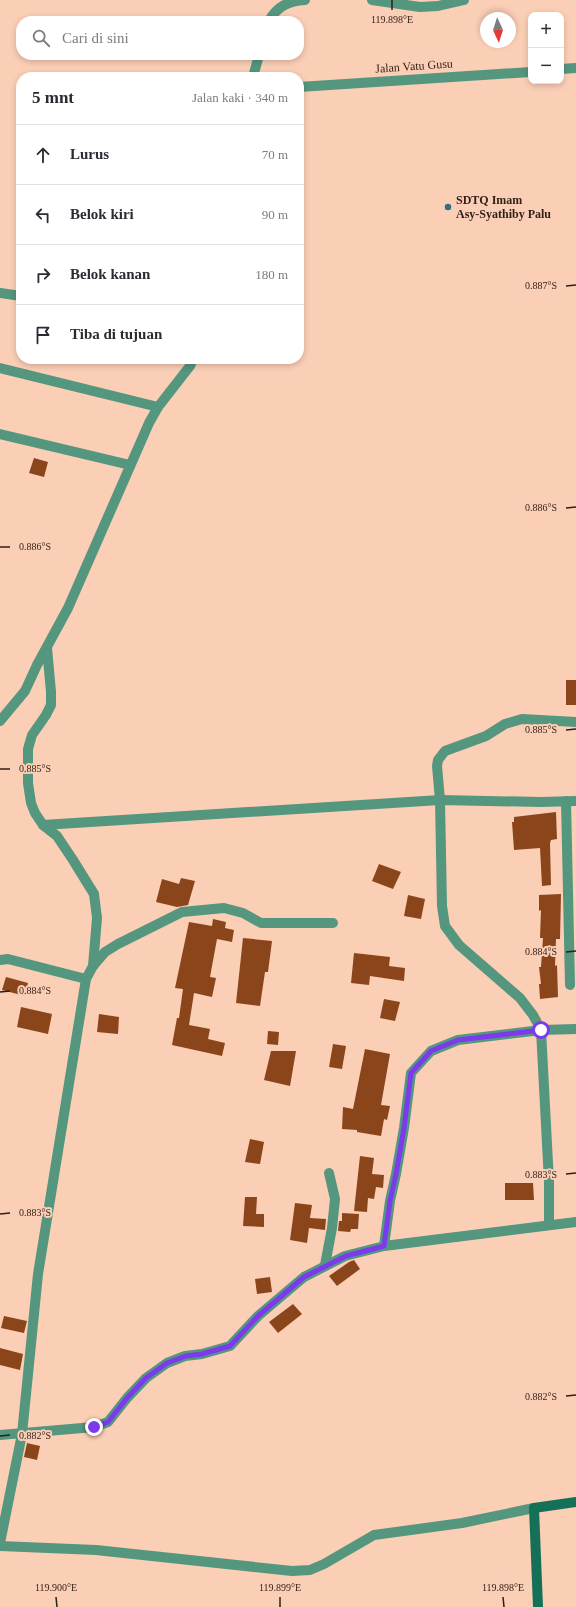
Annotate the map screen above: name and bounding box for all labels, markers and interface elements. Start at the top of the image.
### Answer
north arrow [480,12,516,48]
map controls [528,12,564,84]
button: + [528,12,564,48]
text: 119.898°E [371,14,413,25]
search box [16,16,304,60]
icon: search [30,27,52,49]
text: Cari di sini [62,30,129,46]
button: − [528,48,564,84]
street label: Jalan Vatu Gusu [375,56,453,76]
text: 5 mnt [32,88,74,107]
text: Jalan kaki · 340 m [192,90,288,105]
icon: ahead [32,144,54,166]
text: Lurus [70,146,109,162]
text: 70 m [262,147,288,162]
place label: SDTQ Imam Asy-Syathiby Palu [456,193,551,221]
marker: SDTQ Imam Asy-Syathiby Palu [443,202,453,212]
icon: left [32,204,54,226]
text: Belok kiri [70,206,134,222]
text: 90 m [262,207,288,222]
icon: right [32,264,54,286]
text: Belok kanan [70,266,150,282]
text: 180 m [255,267,288,282]
text: 0.887°S [525,280,557,291]
icon: arrive [32,324,54,346]
text: Tiba di tujuan [70,326,162,342]
text: 0.886°S [525,502,557,513]
text: 0.886°S [19,541,51,552]
text: 0.885°S [525,724,557,735]
text: 0.885°S [19,763,51,774]
text: 0.884°S [525,946,557,957]
text: 0.884°S [19,985,51,996]
route start [532,1021,550,1039]
text: 0.883°S [525,1169,557,1180]
text: 0.883°S [19,1207,51,1218]
text: 0.882°S [525,1391,557,1402]
route end [85,1418,103,1436]
text: 0.882°S [19,1430,51,1441]
text: 119.900°E [35,1582,77,1593]
text: 119.899°E [259,1582,301,1593]
text: 119.898°E [482,1582,524,1593]

